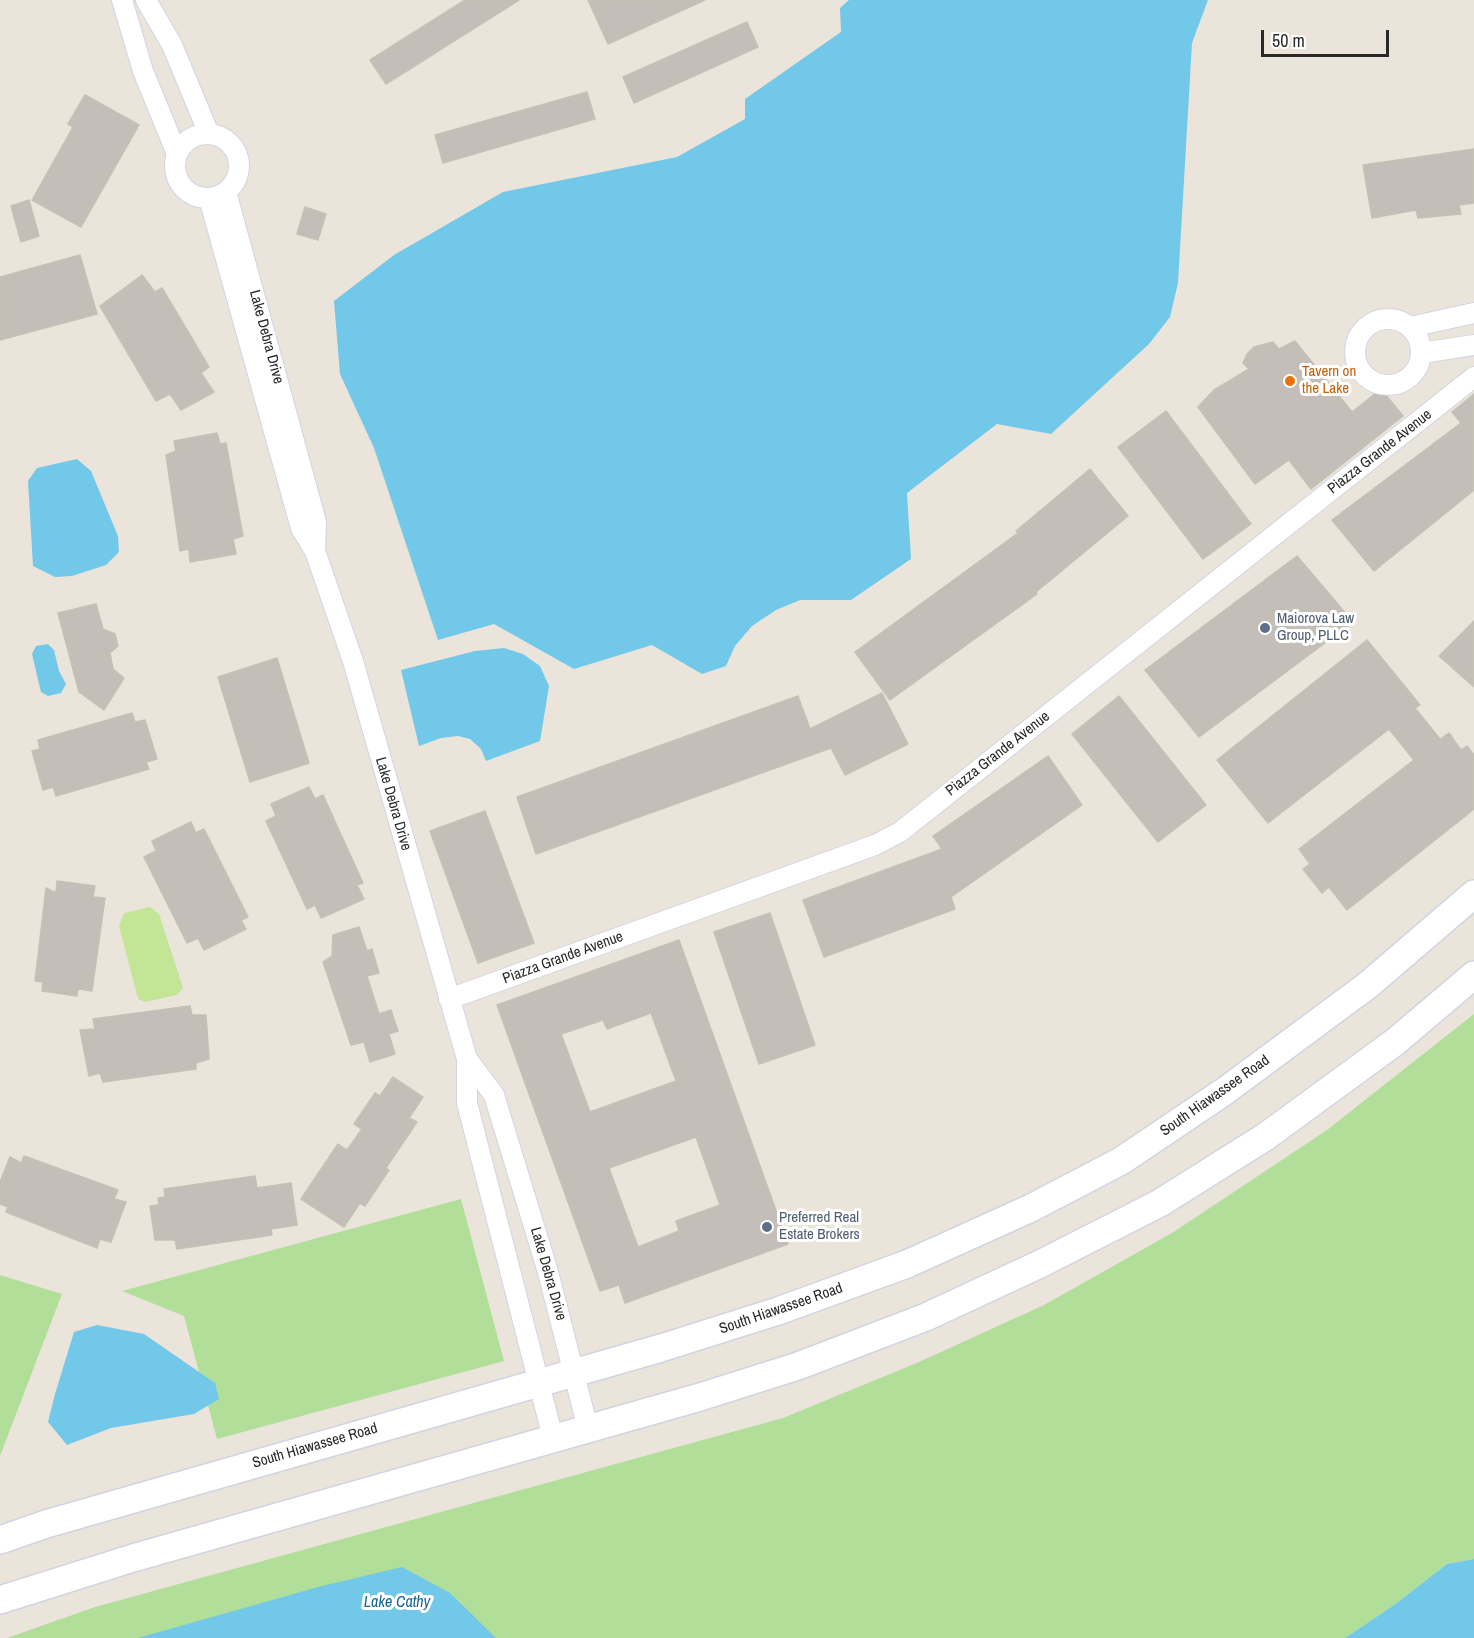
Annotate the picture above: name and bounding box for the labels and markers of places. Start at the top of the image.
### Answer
place label: Tavern on the Lake [1302,363,1356,398]
marker: Tavern on the Lake [1283,374,1297,388]
place label: Maiorova Law Group, PLLC [1277,610,1354,645]
marker: Maiorova Law Group, PLLC [1258,621,1272,635]
place label: Preferred Real Estate Brokers [779,1209,860,1244]
marker: Preferred Real Estate Brokers [760,1220,774,1234]

